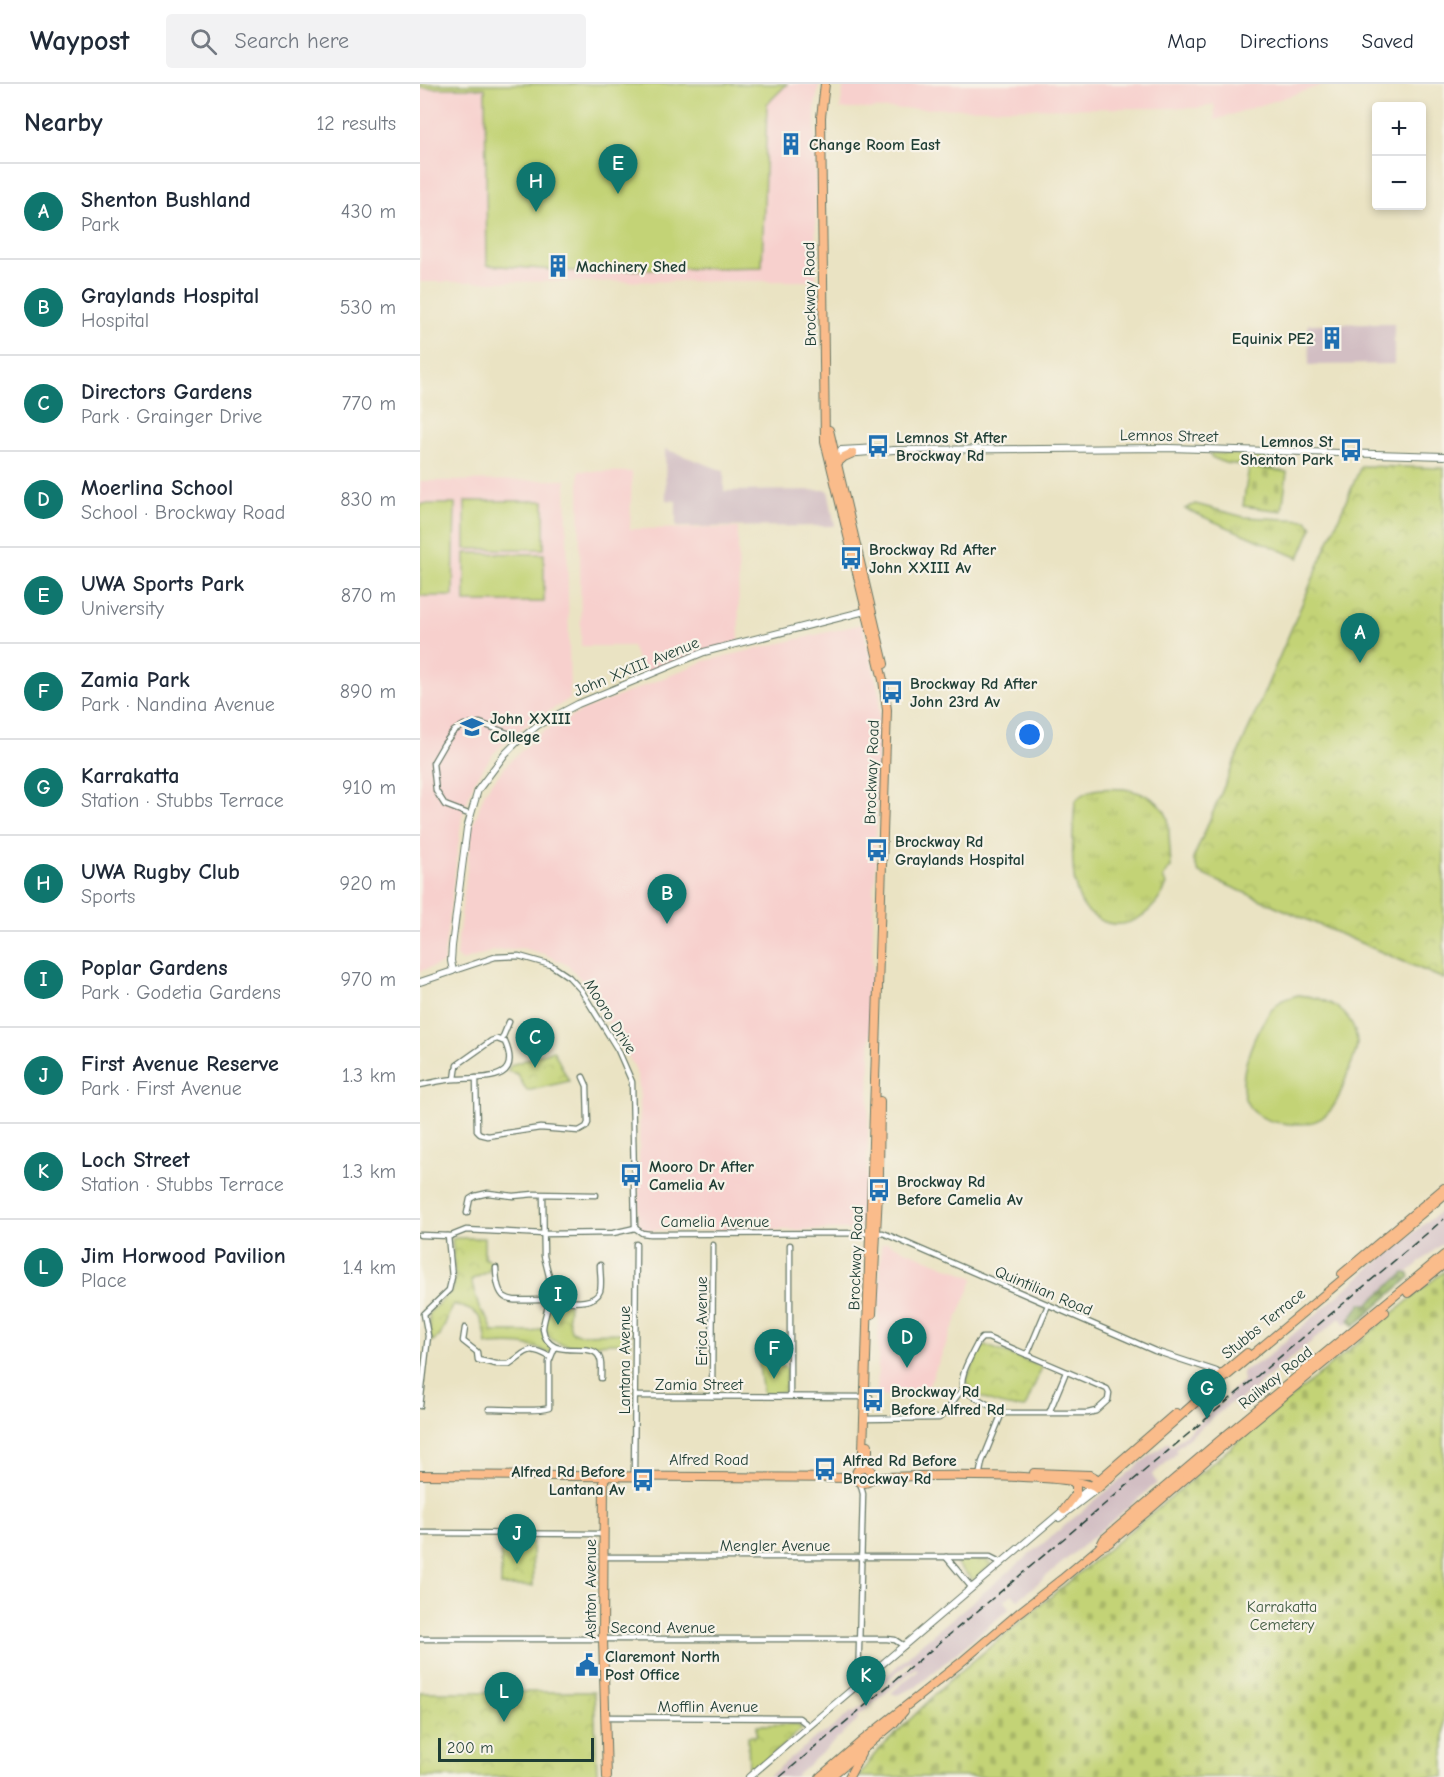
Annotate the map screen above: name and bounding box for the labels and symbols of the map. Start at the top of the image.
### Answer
building icon: Change Room East [778,131,804,157]
place label: Change Room East [809,136,941,154]
pin: E [598,144,638,194]
pin: H [516,162,556,212]
street label: Brockway Road [800,242,820,346]
building icon: Machinery Shed [545,253,571,279]
place label: Machinery Shed [576,258,686,276]
building icon: Equinix PE2 [1319,325,1345,351]
place label: Equinix PE2 [1232,330,1314,348]
street label: Lemnos Street [1120,426,1219,446]
place label: Lemnos St After Brockway Rd [896,429,1008,465]
bus stop icon: Lemnos St After Brockway Rd [865,433,891,459]
place label: Lemnos St Shenton Park [1241,433,1334,469]
bus stop icon: Lemnos St Shenton Park [1338,437,1364,463]
place label: Brockway Rd After John XXIII Av [869,541,997,577]
bus stop icon: Brockway Rd After John XXIII Av [838,545,864,571]
pin: A [1340,614,1380,663]
street label: John XXIII Avenue [571,634,702,700]
place label: Brockway Rd After John 23rd Av [910,675,1038,711]
bus stop icon: Brockway Rd After John 23rd Av [879,679,905,705]
place label: John XXIII College [490,710,571,746]
school or university icon: John XXIII College [459,714,485,740]
street label: Brockway Road [861,720,883,825]
your location [1015,720,1044,749]
place label: Brockway Rd Graylands Hospital [895,833,1025,869]
bus stop icon: Brockway Rd Graylands Hospital [864,837,890,863]
pin: B [648,874,686,924]
street label: Mooro Drive [580,976,640,1057]
pin: C [516,1018,554,1068]
place label: Mooro Dr After Camelia Av [649,1158,754,1194]
bus stop icon: Mooro Dr After Camelia Av [618,1162,644,1188]
place label: Brockway Rd Before Camelia Av [897,1173,1023,1209]
bus stop icon: Brockway Rd Before Camelia Av [866,1177,892,1203]
street label: Brockway Road [845,1206,867,1311]
street label: Camelia Avenue [661,1213,769,1231]
street label: Quintilian Road [992,1262,1095,1320]
pin: I [538,1276,578,1325]
street label: Erica Avenue [693,1276,711,1366]
street label: Stubbs Terrace [1218,1285,1309,1363]
street label: Lantana Avenue [616,1306,634,1414]
pin: D [888,1318,926,1368]
pin: F [754,1330,794,1379]
street label: Railway Road [1235,1343,1316,1413]
pin: G [1188,1370,1226,1419]
street label: Zamia Street [655,1376,743,1394]
place label: Brockway Rd Before Alfred Rd [891,1383,1005,1419]
bus stop icon: Brockway Rd Before Alfred Rd [860,1387,886,1413]
street label: Alfred Road [669,1451,749,1469]
place label: Alfred Rd Before Brockway Rd [843,1452,957,1488]
bus stop icon: Alfred Rd Before Brockway Rd [812,1456,838,1482]
place label: Alfred Rd Before Lantana Av [511,1463,625,1499]
bus stop icon: Alfred Rd Before Lantana Av [630,1467,656,1493]
pin: J [498,1514,536,1564]
street label: Mengler Avenue [720,1537,830,1555]
street label: Ashton Avenue [582,1539,600,1639]
park label: Karrakatta Cemetery [1247,1598,1317,1634]
street label: Second Avenue [611,1619,715,1637]
place label: Claremont North Post Office [605,1648,720,1684]
public building icon: Claremont North Post Office [574,1652,600,1678]
pin: K [846,1656,886,1706]
pin: L [484,1672,524,1722]
street label: Mofflin Avenue [658,1698,758,1716]
scale bar [438,1735,594,1762]

